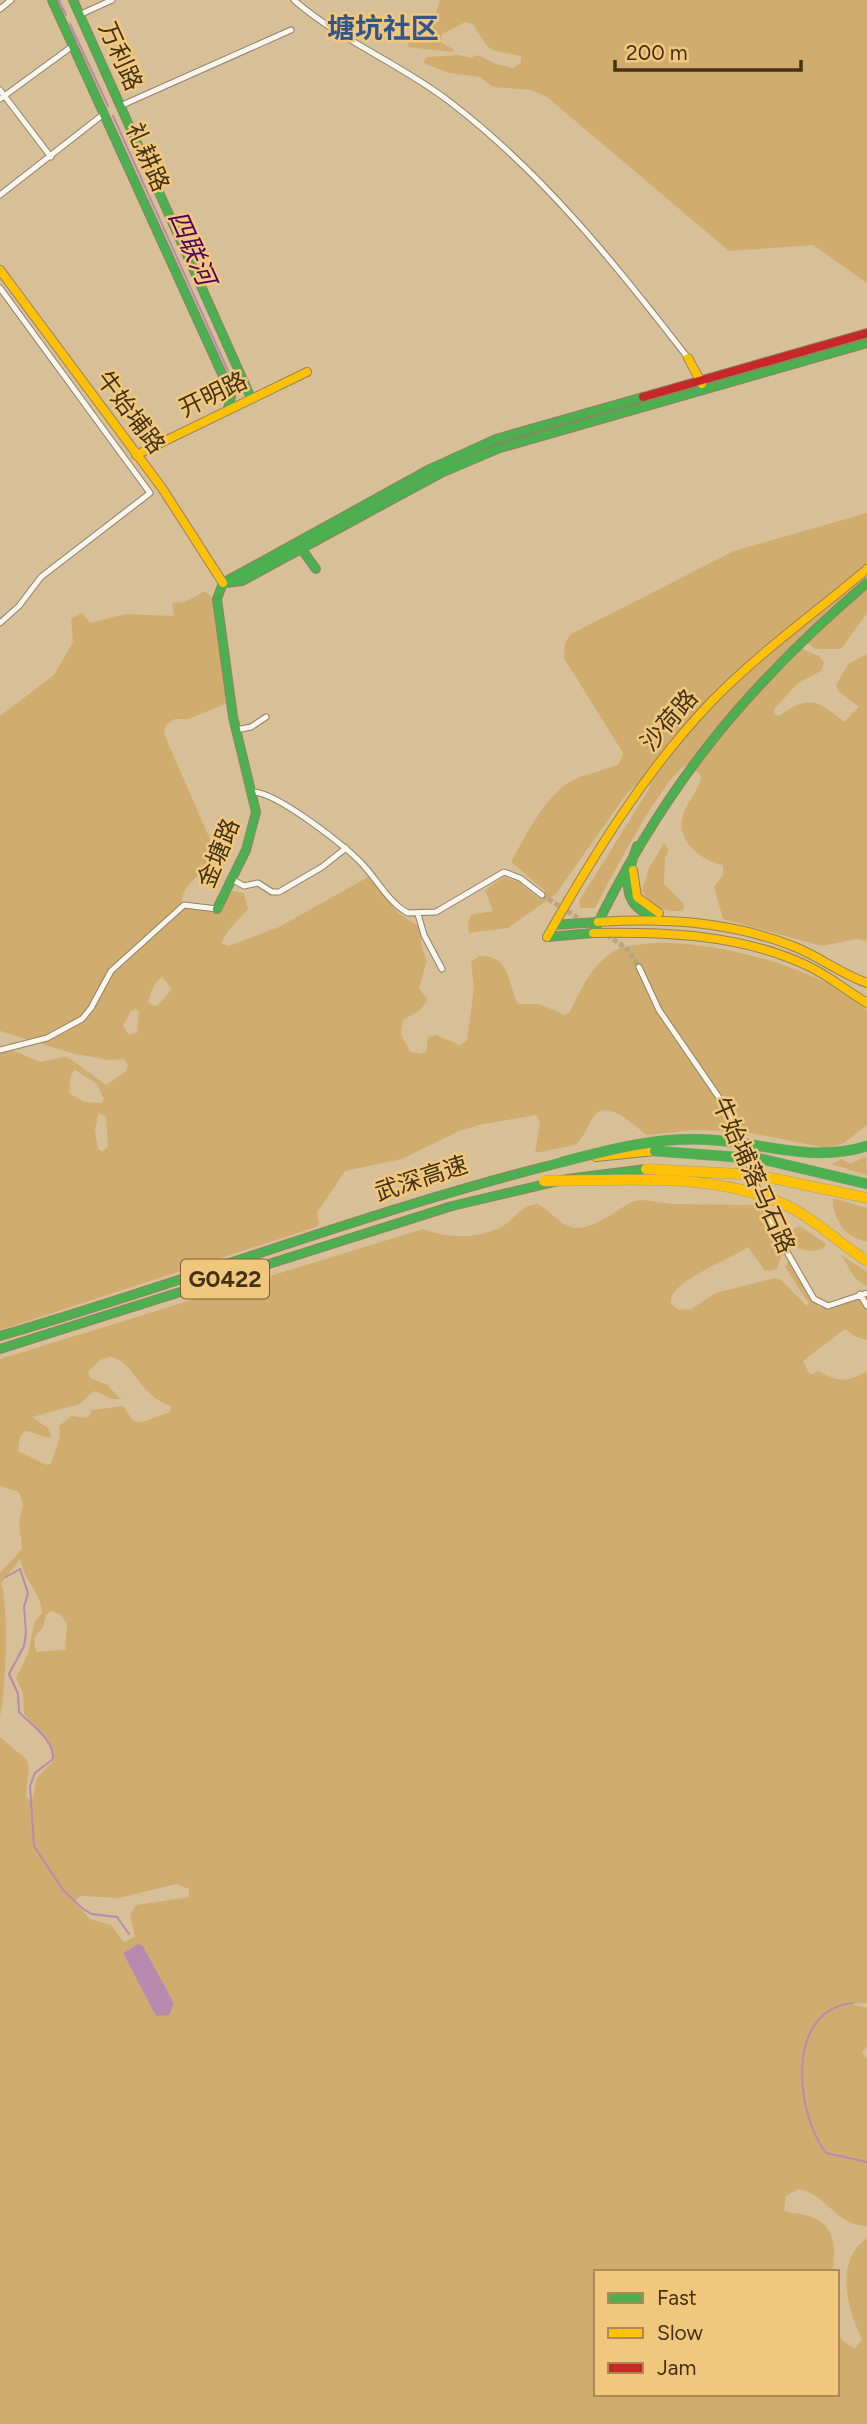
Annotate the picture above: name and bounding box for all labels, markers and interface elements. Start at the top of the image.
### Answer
district label: 塘坑社区 [327,11,439,45]
street label: 万利路 [93,17,149,95]
scale bar [615,28,800,72]
text: 200 m [626,40,688,65]
street label: 礼耕路 [120,118,176,196]
water label: 四联河 [162,206,225,295]
street label: 牛始埔路 [91,365,171,459]
street label: 开明路 [174,365,252,423]
street label: 沙荷路 [634,683,704,757]
street label: 金塘路 [191,814,245,892]
street label: 牛始埔落马石路 [707,1092,801,1258]
street label: 武深高速 [371,1149,471,1207]
road number: G0422 [181,1260,269,1298]
legend [594,2270,839,2396]
text: Fast [657,2285,697,2310]
text: Slow [657,2320,703,2345]
text: Jam [657,2355,696,2380]

